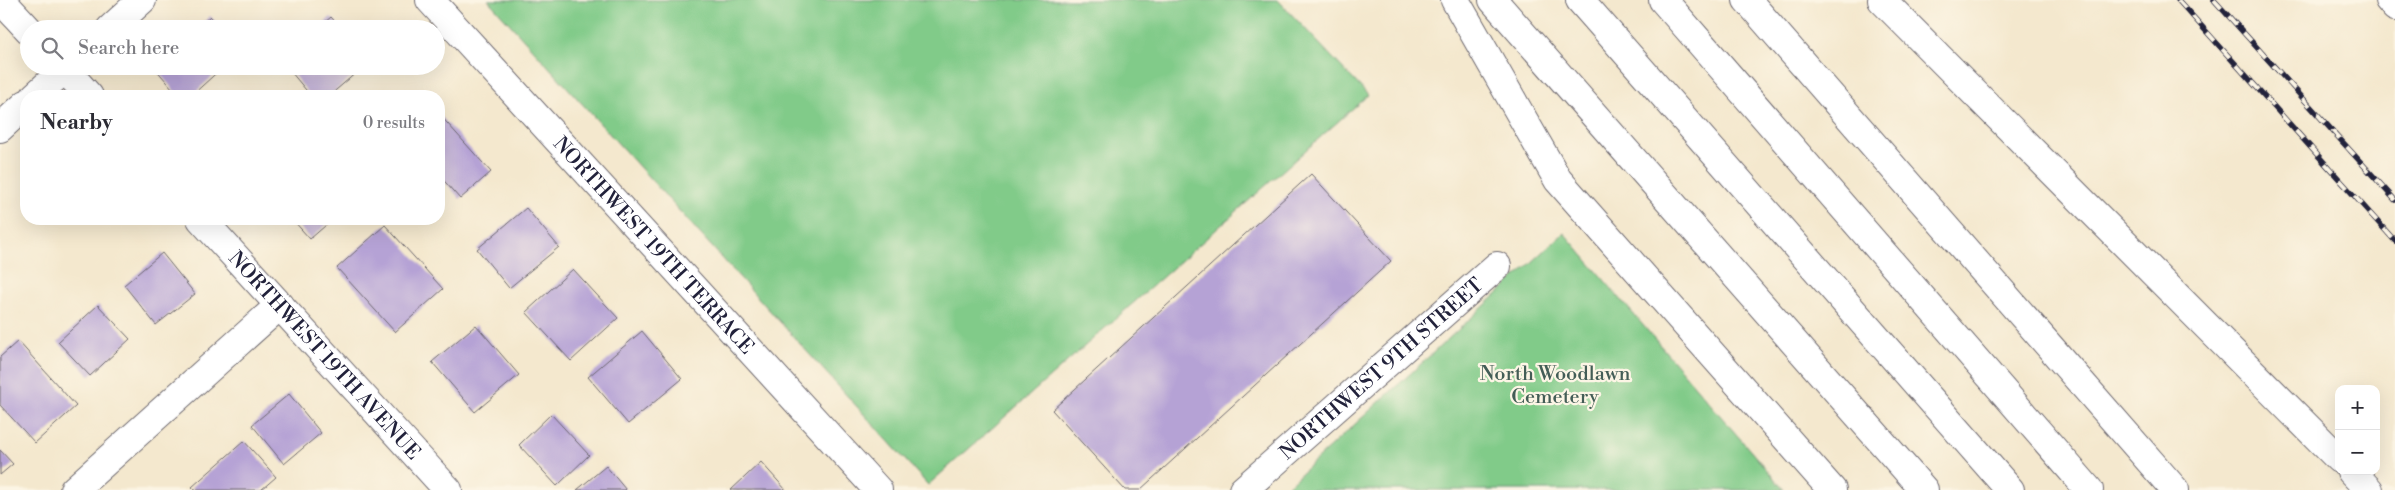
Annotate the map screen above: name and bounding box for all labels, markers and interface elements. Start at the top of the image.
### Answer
search box [20,20,445,75]
icon: search [38,34,66,62]
text: Search here [78,36,179,60]
text: Nearby [40,110,113,136]
text: 0 results [363,113,425,133]
street label: NORTHWEST 19TH TERRACE [547,132,759,360]
street label: NORTHWEST 19TH AVENUE [223,247,425,465]
street label: NORTHWEST 9TH STREET [1275,273,1489,466]
park label: North Woodlawn Cemetery [1480,362,1630,410]
map controls [2335,385,2380,475]
button: + [2335,385,2380,430]
button: − [2335,430,2380,475]

